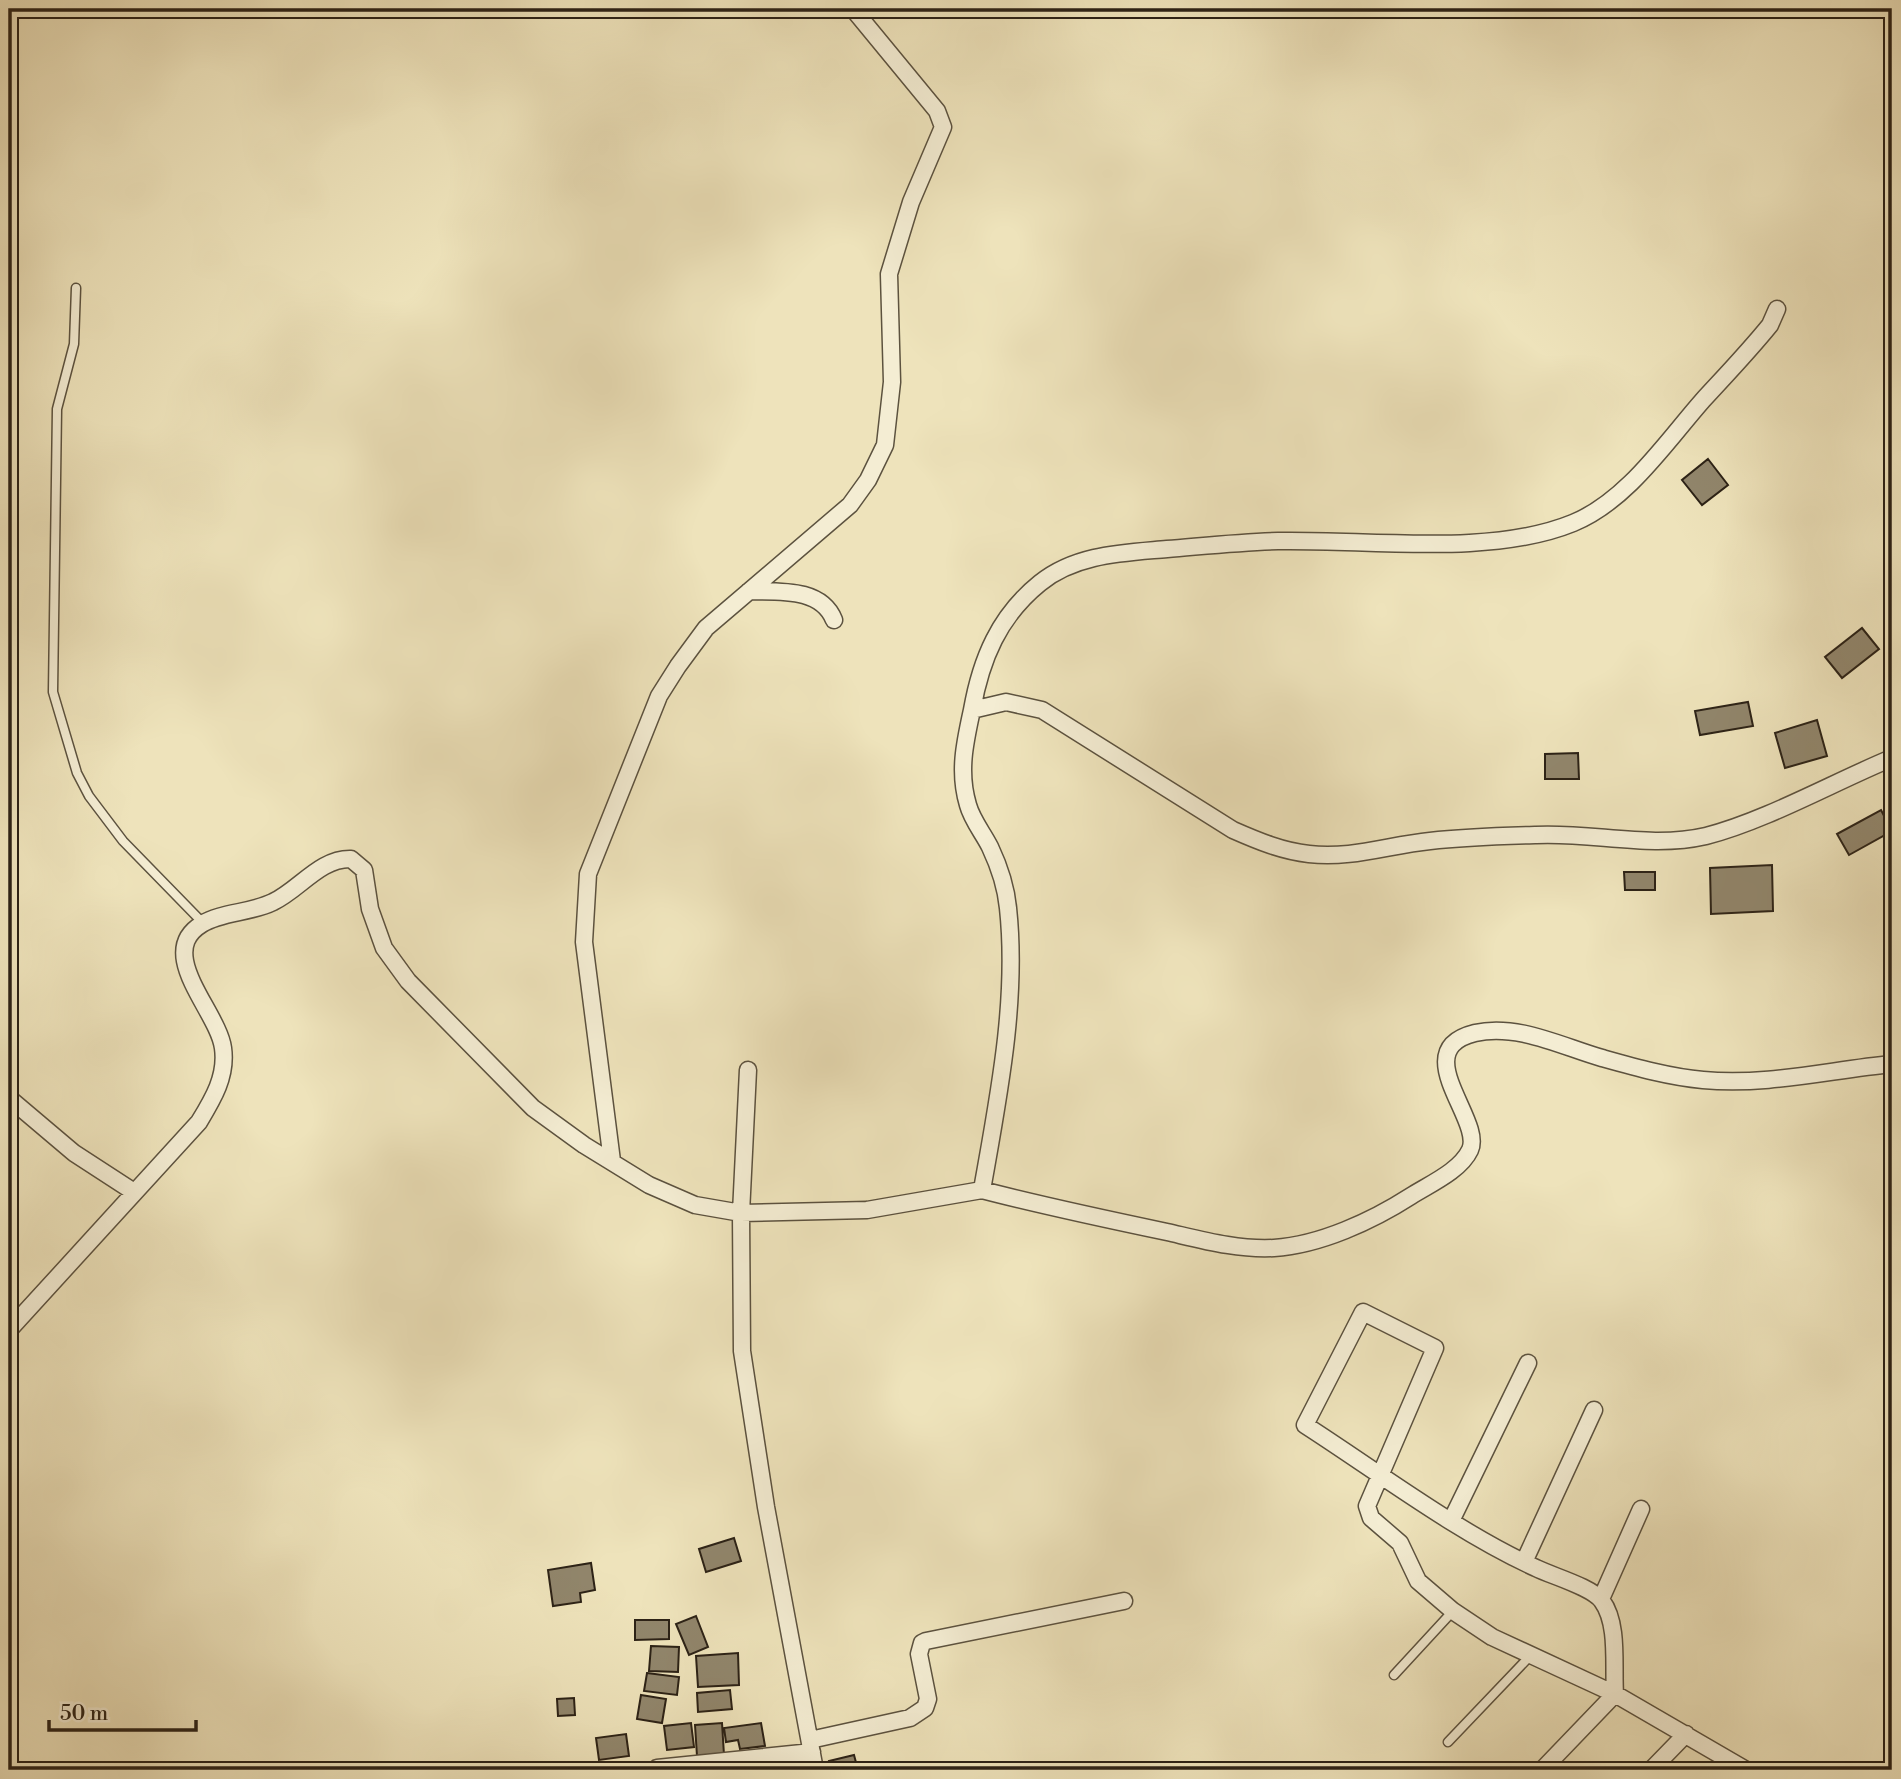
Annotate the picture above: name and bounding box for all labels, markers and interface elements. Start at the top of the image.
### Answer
scale bar [49,1688,196,1732]
text: 50 m [60,1701,108,1727]

